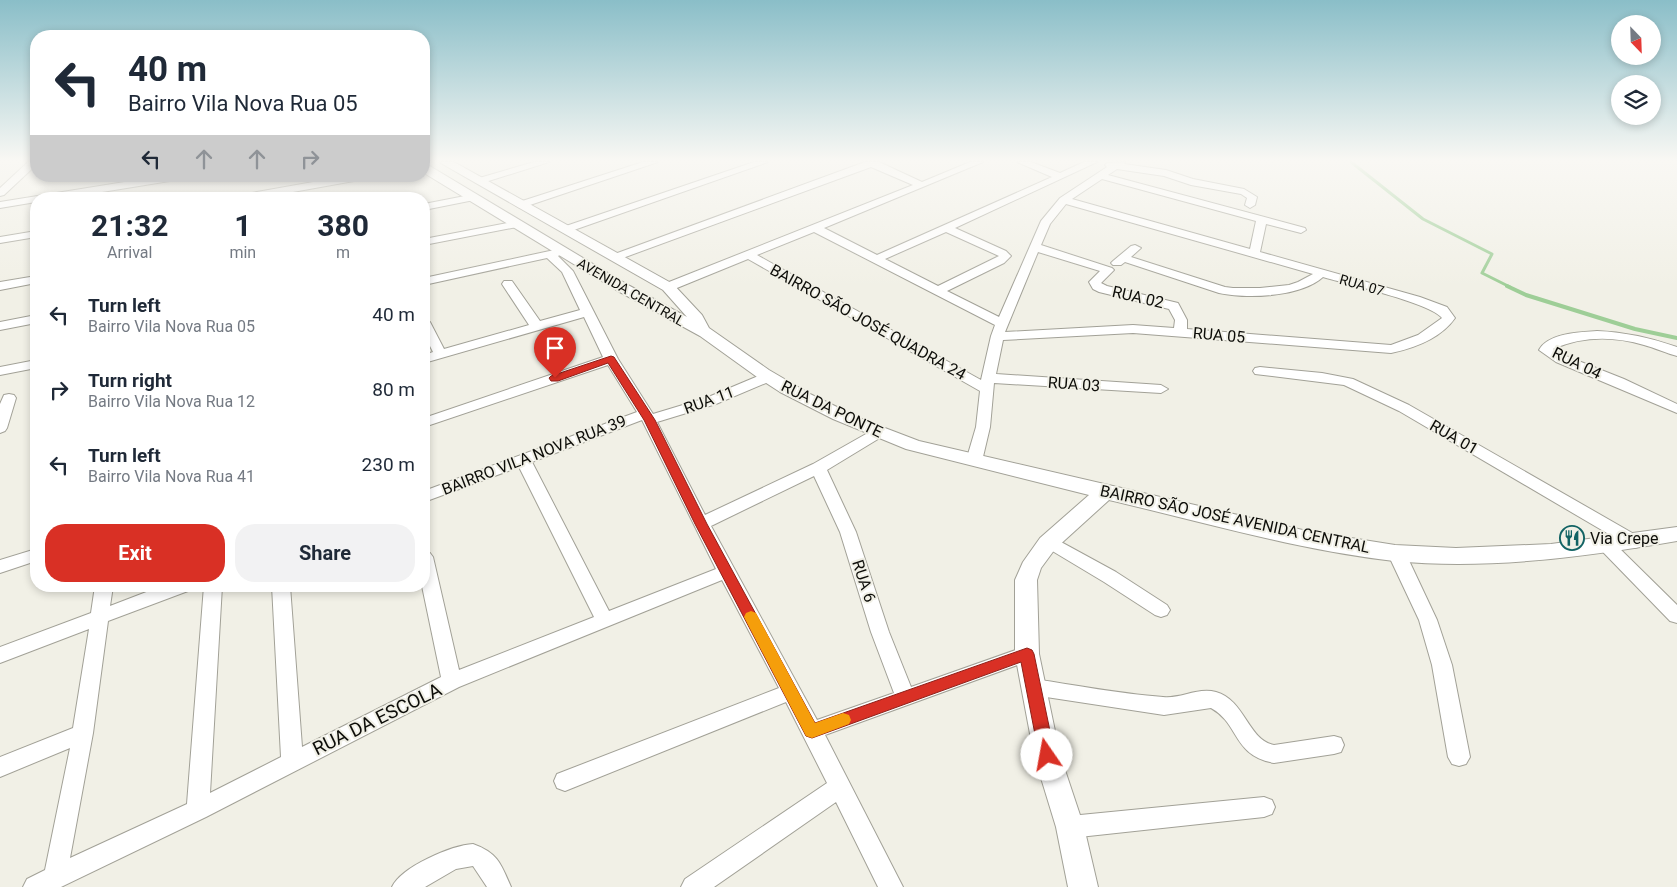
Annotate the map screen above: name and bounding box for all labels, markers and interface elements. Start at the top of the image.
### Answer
north arrow [1611,15,1661,65]
map controls [1611,15,1661,125]
text: 40 m [128,49,207,90]
icon: left [45,50,110,115]
button: layers [1611,75,1661,125]
text: Bairro Vila Nova Rua 05 [128,91,358,116]
icon: left [137,145,165,173]
icon: ahead [190,145,218,173]
icon: ahead [243,145,271,173]
icon: right [296,145,324,173]
text: 21:32 [91,208,168,243]
text: 1 [234,208,251,243]
text: 380 [317,208,369,243]
text: Arrival [107,243,152,262]
text: min [229,243,256,262]
text: m [336,243,350,262]
street label: AVENIDA CENTRAL [574,255,688,329]
street label: BAIRRO SÃO JOSÉ QUADRA 24 [767,259,970,384]
street label: RUA 07 [1338,271,1386,299]
street label: RUA 02 [1110,282,1166,312]
text: Turn left [88,294,161,317]
icon: left [45,301,73,329]
text: 40 m [372,303,415,326]
text: Bairro Vila Nova Rua 05 [88,317,255,336]
street label: RUA 05 [1192,323,1246,347]
pin [534,327,576,378]
icon: arrive [541,334,569,362]
street label: RUA 04 [1549,343,1605,383]
text: Turn right [88,369,172,392]
street label: RUA 03 [1047,373,1101,395]
icon: right [45,376,73,404]
street label: RUA DA PONTE [778,376,886,442]
text: 80 m [372,378,415,401]
street label: RUA 11 [681,382,737,418]
text: Bairro Vila Nova Rua 12 [88,392,255,411]
street label: BAIRRO VILA NOVA RUA 39 [439,411,629,499]
street label: RUA 01 [1427,416,1481,458]
text: Turn left [88,444,161,467]
icon: left [45,451,73,479]
text: 230 m [362,453,415,476]
text: Bairro Vila Nova Rua 41 [88,467,255,486]
street label: BAIRRO SÃO JOSÉ AVENIDA CENTRAL [1098,480,1372,557]
button: Exit [45,524,225,582]
button: Share [235,524,415,582]
restaurant icon: Via Crepe [1559,525,1585,551]
place label: Via Crepe [1590,529,1658,548]
street label: RUA 6 [848,557,880,605]
street label: RUA DA ESCOLA [309,678,446,760]
position arrow [1020,728,1072,780]

